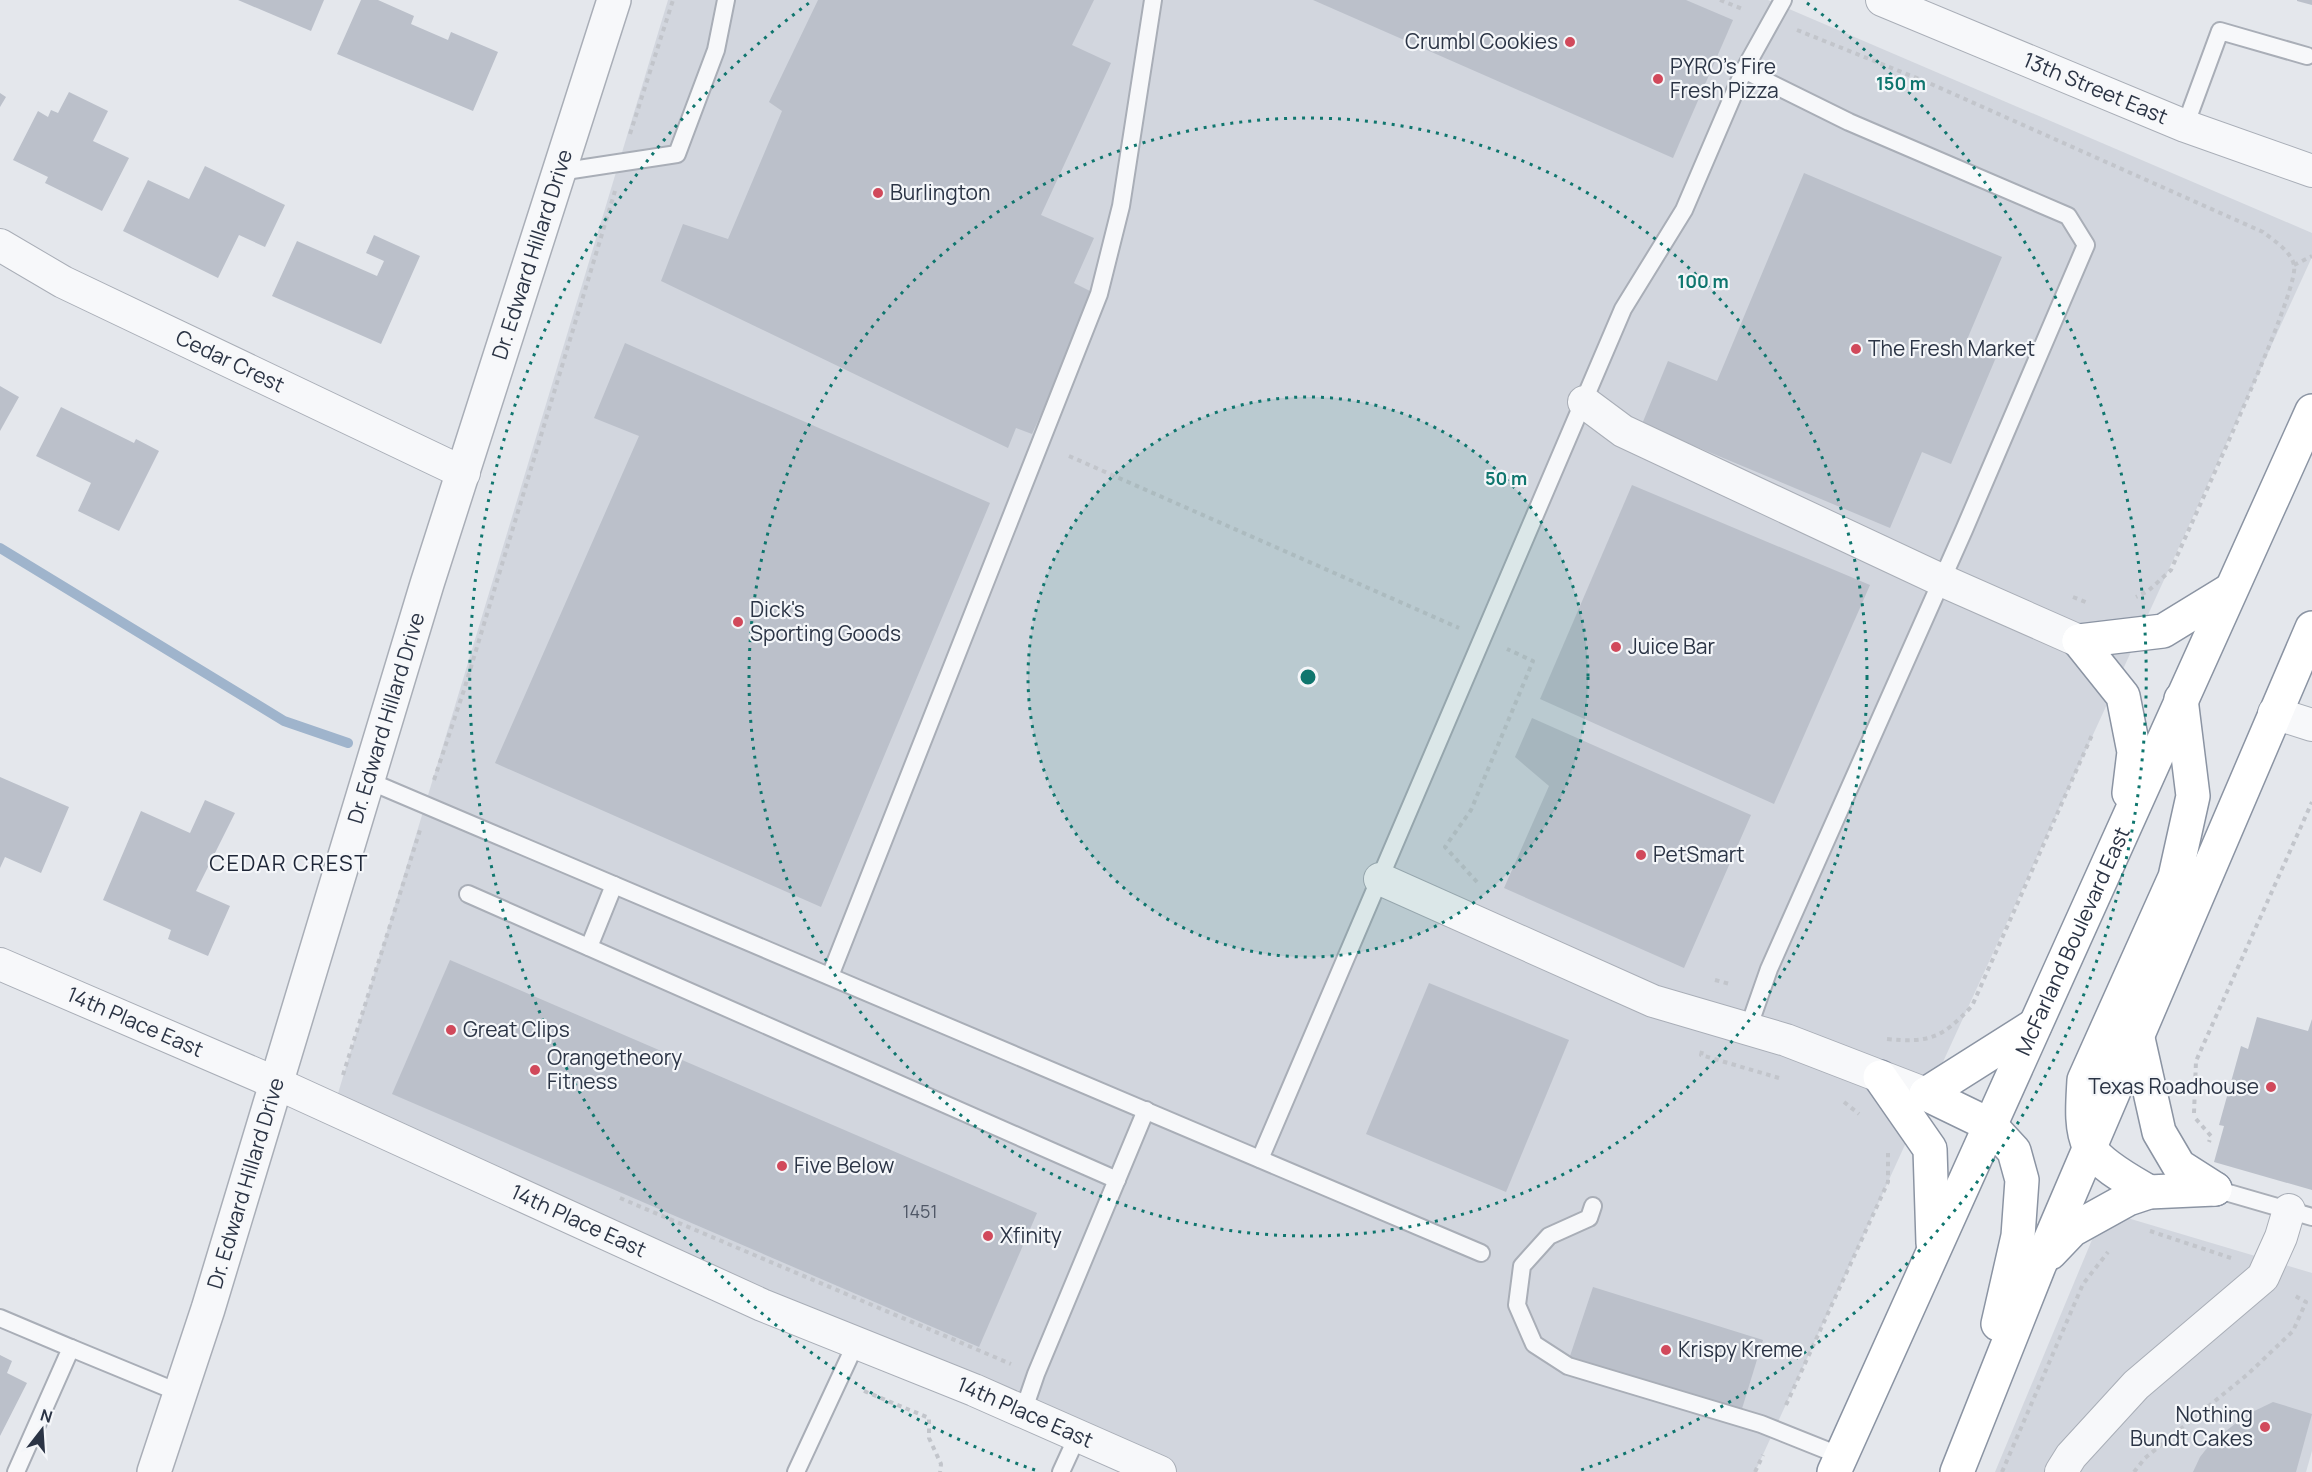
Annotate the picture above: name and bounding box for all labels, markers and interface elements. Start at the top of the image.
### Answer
place label: Crumbl Cookies [1405,27,1558,55]
marker: Crumbl Cookies [1563,35,1577,49]
street label: 13th Street East [2019,45,2172,130]
place label: PYRO's Fire Fresh Pizza [1670,52,1779,104]
text: 150 m [1876,71,1926,95]
marker: PYRO's Fire Fresh Pizza [1651,72,1665,86]
street label: Dr. Edward Hillard Drive [485,146,578,363]
place label: Burlington [890,178,991,206]
marker: Burlington [871,186,885,200]
text: 100 m [1677,269,1729,293]
street label: Cedar Crest [171,323,289,398]
place label: The Fresh Market [1868,334,2035,362]
marker: The Fresh Market [1849,342,1863,356]
text: 50 m [1485,466,1527,490]
place label: Dick's Sporting Goods [750,595,901,647]
street label: Dr. Edward Hillard Drive [340,609,431,827]
marker: Dick's Sporting Goods [731,615,745,629]
place label: Juice Bar [1628,632,1715,660]
marker: Juice Bar [1609,640,1623,654]
centre of rings [1298,667,1318,687]
street label: McFarland Boulevard East [2009,822,2136,1060]
place label: PetSmart [1653,840,1745,868]
district label: CEDAR CREST [209,848,369,878]
marker: PetSmart [1634,848,1648,862]
street label: 14th Place East [63,980,208,1063]
place label: Great Clips [463,1015,570,1043]
marker: Great Clips [444,1023,458,1037]
place label: Orangetheory Fitness [547,1043,682,1095]
marker: Orangetheory Fitness [528,1063,542,1077]
place label: Texas Roadhouse [2088,1072,2259,1100]
street label: Dr. Edward Hillard Drive [200,1074,290,1292]
marker: Texas Roadhouse [2264,1080,2278,1094]
place label: Five Below [794,1151,894,1179]
marker: Five Below [775,1159,789,1173]
street label: 14th Place East [507,1177,651,1263]
house number: 1451 [902,1199,938,1223]
place label: Xfinity [1000,1221,1062,1249]
marker: Xfinity [981,1229,995,1243]
place label: Krispy Kreme [1678,1335,1803,1363]
marker: Krispy Kreme [1659,1343,1673,1357]
street label: 14th Place East [953,1370,1098,1454]
north arrow [12,1400,72,1460]
place label: Nothing Bundt Cakes [2130,1400,2253,1452]
text: N [38,1403,55,1428]
marker: Nothing Bundt Cakes [2258,1420,2272,1434]

